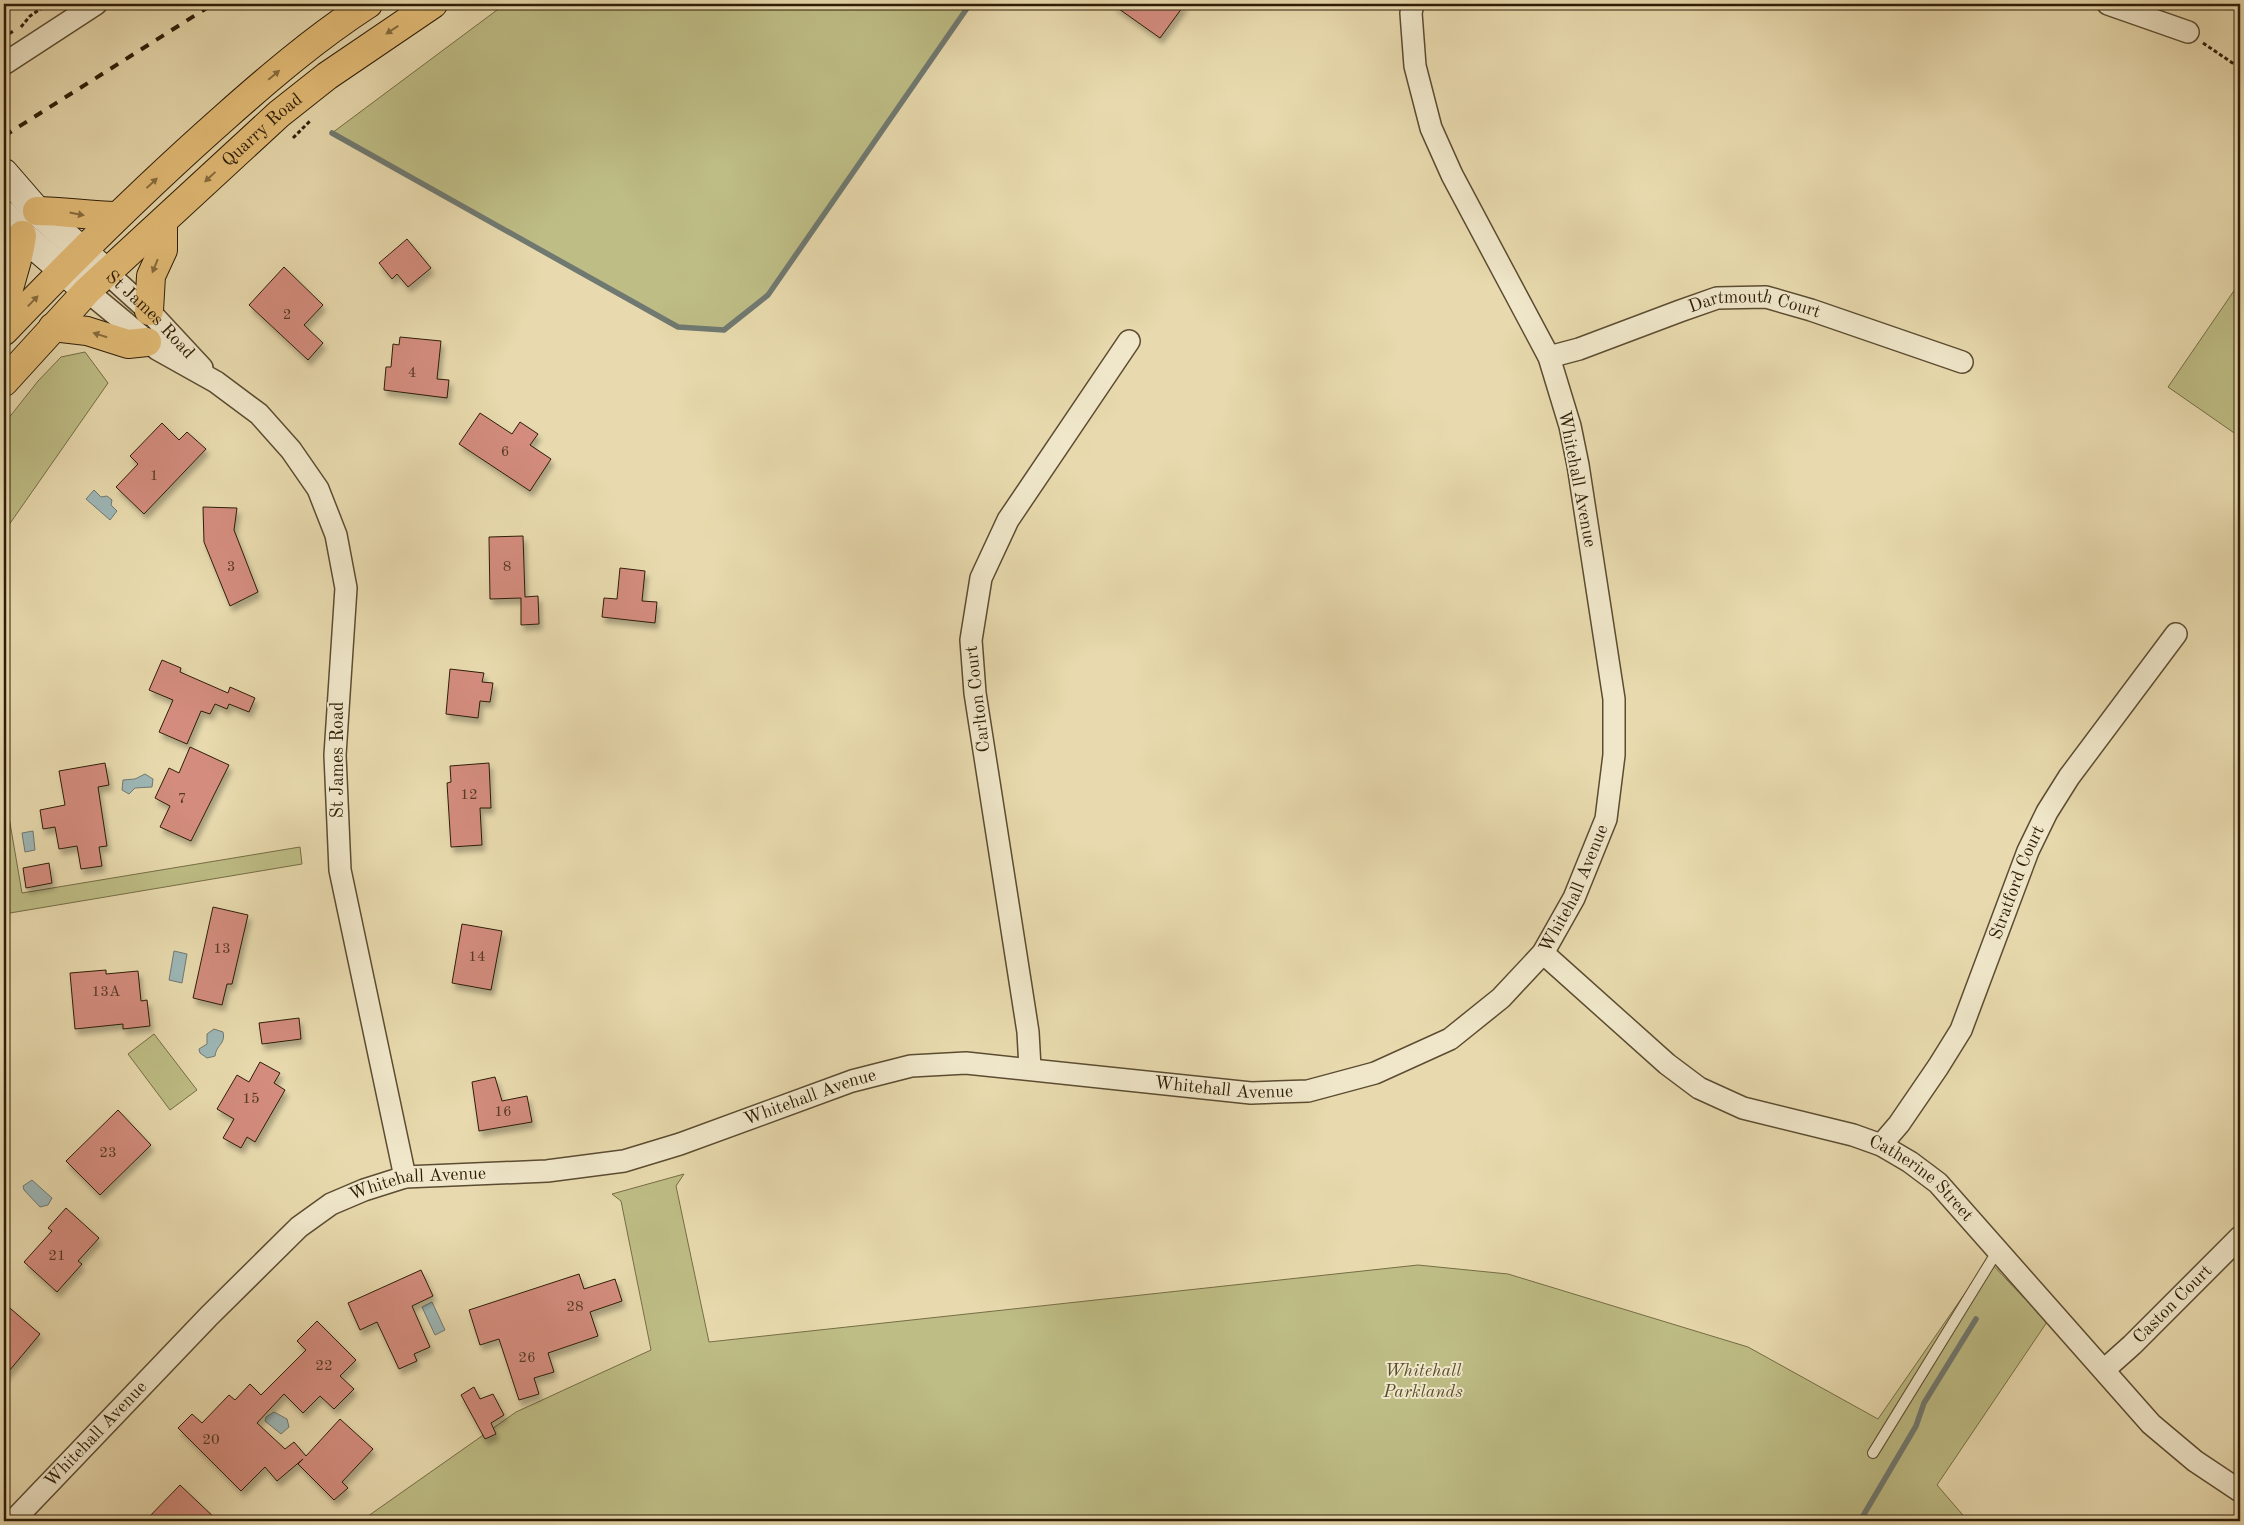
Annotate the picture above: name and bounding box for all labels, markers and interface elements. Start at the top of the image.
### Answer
one-way arrow [385,26,399,35]
one-way arrow [267,70,280,81]
street label: Quarry Road [219,90,306,171]
one-way arrow [205,171,217,183]
one-way arrow [146,177,158,189]
one-way arrow [69,210,85,218]
one-way arrow [151,259,159,273]
street label: St James Road [102,267,198,362]
street label: Dartmouth Court [1686,288,1823,322]
one-way arrow [27,295,39,307]
house number: 2 [283,308,291,323]
one-way arrow [93,331,108,338]
house number: 4 [408,366,416,381]
street label: Whitehall Avenue [1555,409,1599,549]
house number: 6 [501,445,509,460]
house number: 1 [150,469,158,484]
house number: 3 [227,560,235,575]
house number: 8 [503,560,511,575]
street label: Carlton Court [963,645,993,753]
street label: St James Road [329,702,347,818]
house number: 12 [460,788,478,803]
house number: 7 [178,792,186,807]
street label: Whitehall Avenue [1536,822,1612,956]
street label: Stratford Court [1987,823,2048,942]
house number: 13 [213,942,231,957]
house number: 14 [468,950,486,965]
house number: 13A [92,985,121,1000]
street label: Whitehall Avenue [741,1066,878,1129]
street label: Whitehall Avenue [1154,1074,1293,1102]
house number: 15 [242,1092,260,1107]
house number: 16 [494,1105,512,1120]
street label: Catherine Street [1867,1132,1976,1225]
house number: 23 [99,1146,117,1161]
street label: Whitehall Avenue [347,1165,486,1204]
house number: 21 [48,1249,66,1264]
street label: Caston Court [2130,1262,2215,1347]
house number: 28 [566,1300,584,1315]
house number: 26 [518,1351,536,1366]
house number: 22 [315,1359,333,1374]
park label: Whitehall Parklands [1382,1362,1463,1401]
street label: Whitehall Avenue [41,1378,151,1491]
house number: 20 [202,1433,220,1448]

